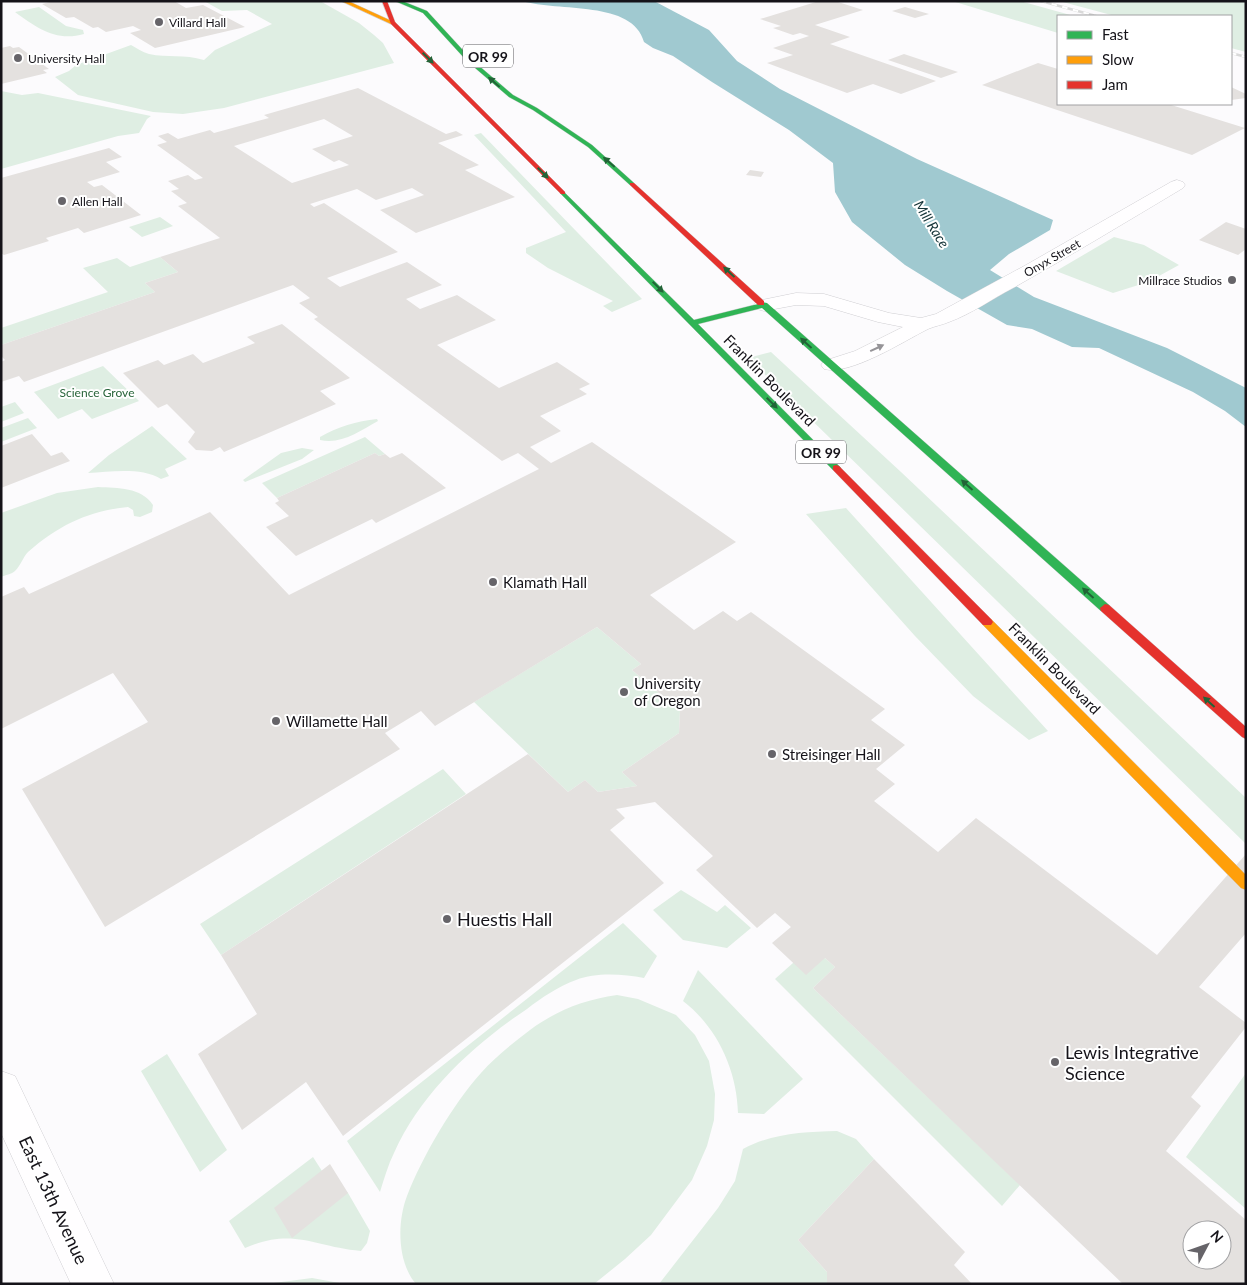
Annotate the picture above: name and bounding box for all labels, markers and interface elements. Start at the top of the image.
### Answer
place label: Villard Hall [169,15,226,30]
legend [1057,15,1232,105]
marker: Villard Hall [153,16,165,28]
text: Fast [1102,25,1129,43]
road number: OR 99 [463,44,513,68]
text: Slow [1102,50,1134,68]
place label: University Hall [28,51,105,66]
marker: University Hall [12,52,24,64]
one-way arrow [422,52,434,64]
text: Jam [1102,75,1128,93]
one-way arrow [489,76,501,88]
one-way arrow [602,157,615,168]
one-way arrow [537,166,549,178]
place label: Allen Hall [72,194,122,209]
marker: Allen Hall [56,195,68,207]
water label: Mill Race [911,197,953,251]
street label: Onyx Street [1021,235,1084,280]
one-way arrow [723,266,735,278]
place label: Millrace Studios [1138,273,1222,288]
marker: Millrace Studios [1226,274,1238,286]
one-way arrow [652,281,664,293]
street label: Franklin Boulevard [720,330,820,430]
one-way arrow [800,337,813,348]
one-way arrow [870,344,884,352]
park label: Science Grove [60,385,134,400]
one-way arrow [766,397,778,409]
road number: OR 99 [796,441,846,464]
one-way arrow [962,479,974,491]
place label: Klamath Hall [503,573,587,591]
marker: Klamath Hall [487,576,499,588]
one-way arrow [1083,587,1095,599]
street label: Franklin Boulevard [1005,618,1105,718]
place label: University of Oregon [634,674,701,709]
marker: University of Oregon [618,686,630,698]
one-way arrow [1203,696,1216,707]
place label: Willamette Hall [286,712,388,730]
marker: Willamette Hall [270,715,282,727]
place label: Streisinger Hall [782,745,881,763]
marker: Streisinger Hall [766,748,778,760]
place label: Huestis Hall [457,908,552,930]
marker: Huestis Hall [441,913,453,925]
place label: Lewis Integrative Science [1065,1041,1199,1084]
marker: Lewis Integrative Science [1049,1056,1061,1068]
street label: East 13th Avenue [15,1132,93,1268]
north arrow [1182,1220,1232,1270]
text: N [1207,1226,1227,1246]

